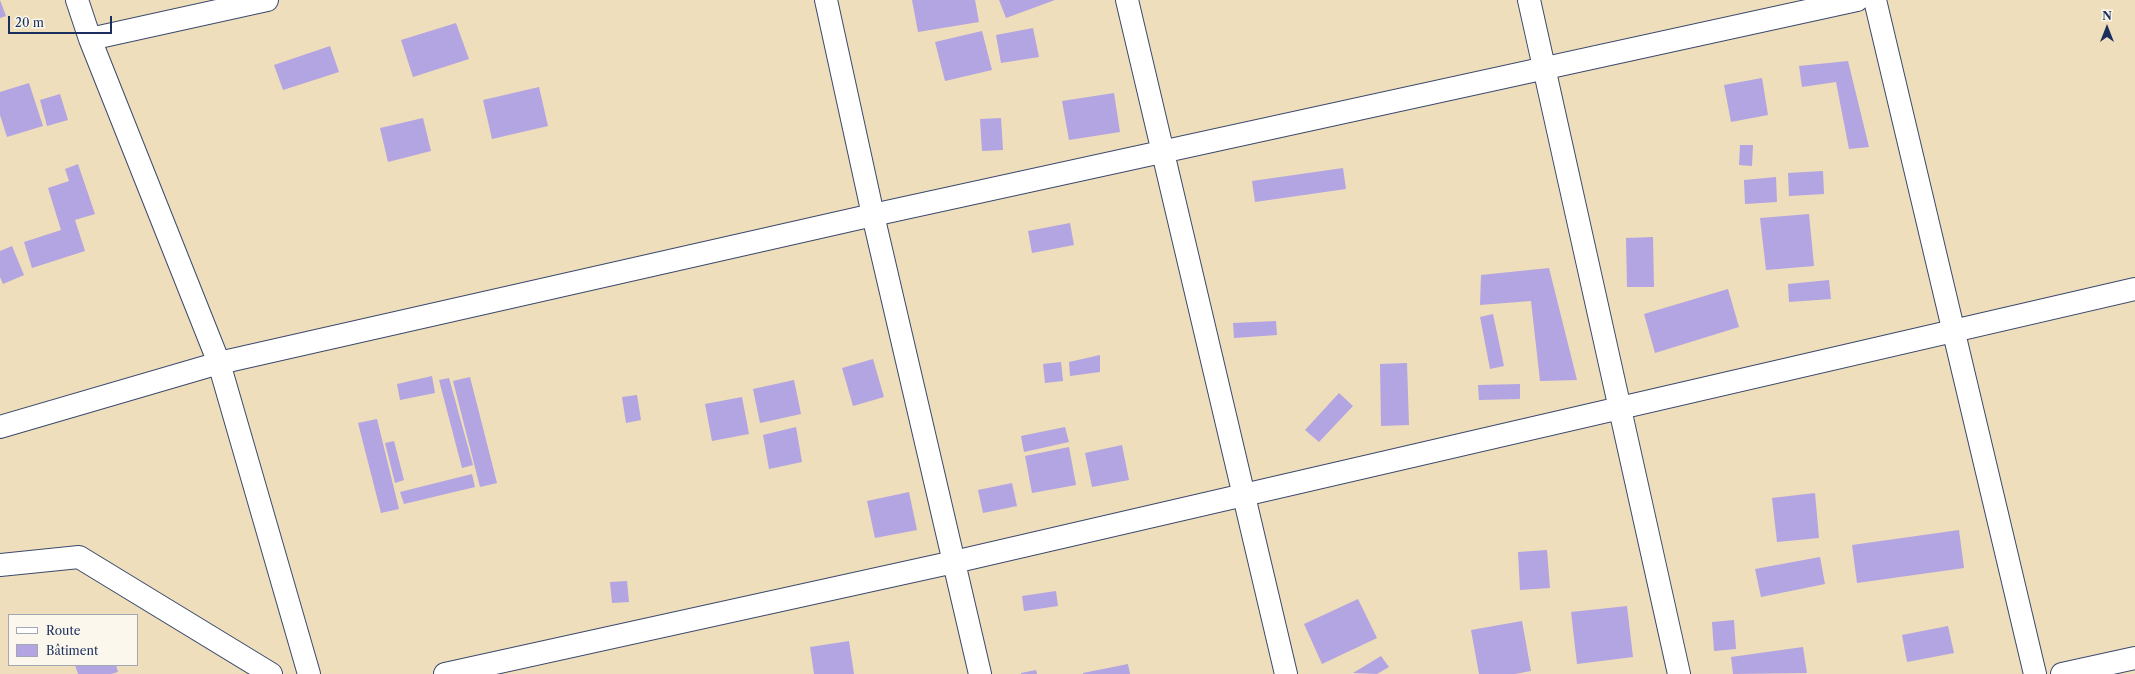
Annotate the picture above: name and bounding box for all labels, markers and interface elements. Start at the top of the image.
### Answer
scale bar [10,8,114,34]
north arrow [2087,8,2127,48]
text: N [2102,9,2112,23]
text: 20 m [15,15,44,30]
legend [8,614,138,666]
text: Route [46,623,80,638]
text: Bâtiment [46,643,98,658]

